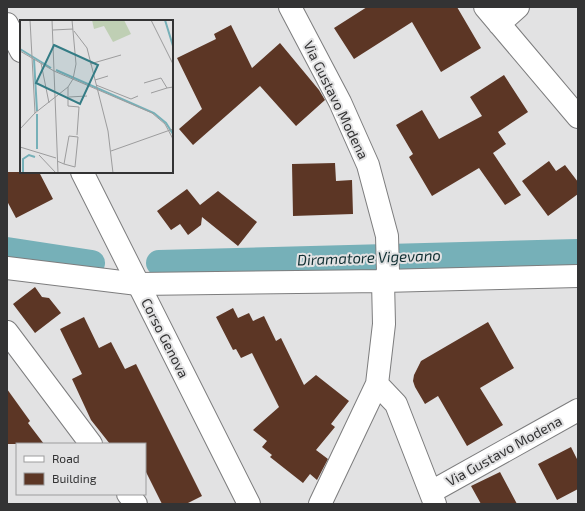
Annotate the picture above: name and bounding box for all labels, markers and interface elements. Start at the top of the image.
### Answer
inset map [20,20,173,173]
street label: Via Gustavo Modena [300,38,373,162]
water label: Diramatore Vigevano [297,245,441,269]
street label: Corso Genova [138,295,193,380]
street label: Via Gustavo Modena [443,412,565,489]
legend [16,443,146,495]
text: Road [52,451,80,465]
text: Building [52,471,97,485]

